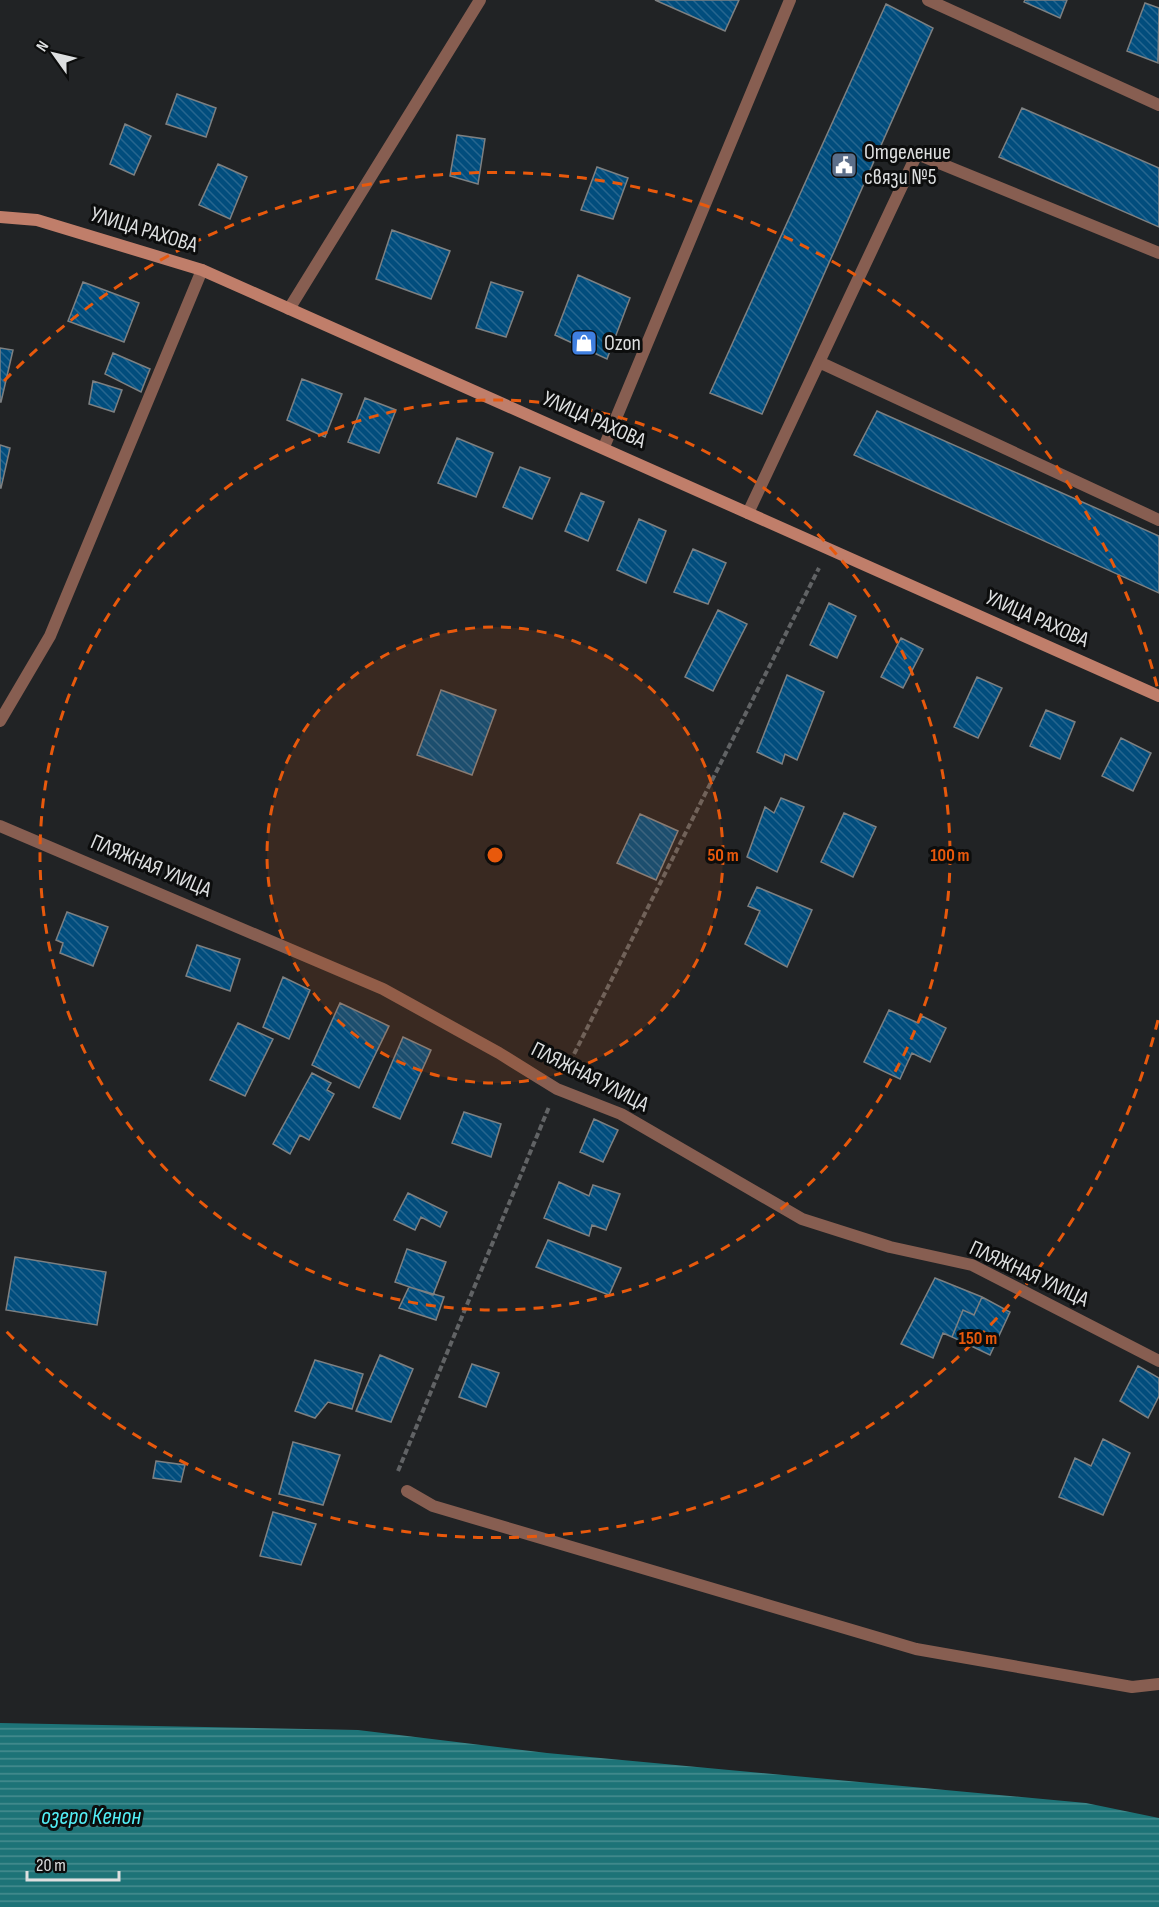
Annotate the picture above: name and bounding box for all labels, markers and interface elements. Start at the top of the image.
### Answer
north arrow [24,24,84,84]
text: N [33,38,53,55]
place label: Отделение связи №5 [864,139,951,191]
public building icon: Отделение связи №5 [829,150,859,180]
street label: УЛИЦА РАХОВА [87,201,201,259]
shop icon: Ozon [569,328,599,358]
place label: Ozon [604,330,641,357]
street label: УЛИЦА РАХОВА [538,385,650,455]
street label: УЛИЦА РАХОВА [981,584,1093,654]
street label: ПЛЯЖНАЯ УЛИЦА [87,828,216,904]
centre of rings [485,845,505,865]
text: 50 m [707,845,739,866]
text: 100 m [931,845,970,866]
street label: ПЛЯЖНАЯ УЛИЦА [527,1036,654,1118]
street label: ПЛЯЖНАЯ УЛИЦА [965,1235,1093,1314]
text: 150 m [959,1328,997,1349]
water label: озеро Кенон [41,1802,141,1831]
scale bar [27,1844,118,1882]
text: 20 m [36,1855,66,1876]

